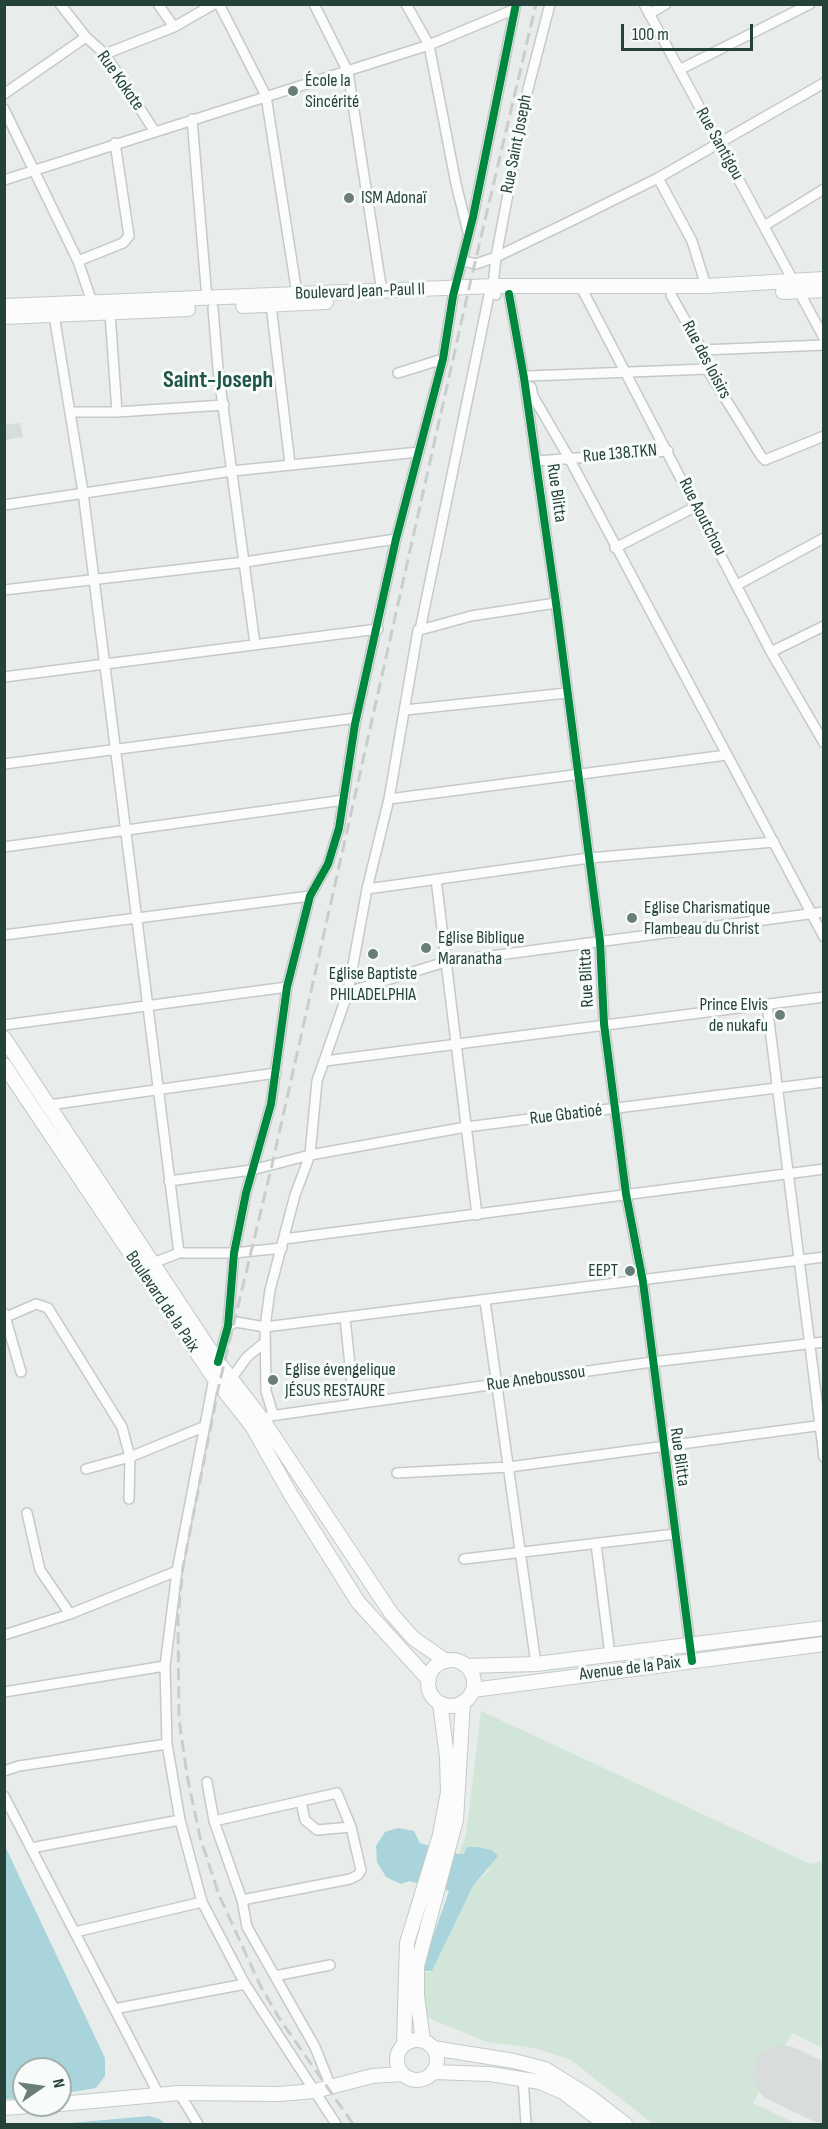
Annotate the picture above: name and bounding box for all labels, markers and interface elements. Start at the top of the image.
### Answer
scale bar [624,12,756,50]
text: 100 m [632,24,669,45]
street label: Rue Kokote [92,47,148,115]
place label: École la Sincérité [305,70,359,112]
marker: École la Sincérité [286,84,300,98]
street label: Rue Saint Joseph [497,93,537,195]
street label: Rue Santigou [690,104,748,184]
place label: ISM Adonaï [361,187,426,209]
marker: ISM Adonaï [342,191,356,205]
street label: Boulevard Jean-Paul II [295,279,425,305]
street label: Rue des loisirs [676,317,736,403]
district label: Saint-Joseph [163,367,273,395]
street label: Rue 138.TKN [582,440,658,468]
street label: Rue Blitta [541,462,571,524]
street label: Rue Aoutchou [673,475,731,559]
place label: Eglise Charismatique Flambeau du Christ [644,897,770,940]
marker: Eglise Charismatique Flambeau du Christ [625,911,639,925]
place label: Eglise Biblique Maranatha [438,927,524,970]
marker: Eglise Biblique Maranatha [419,941,433,955]
marker: Eglise Baptiste PHILADELPHIA [366,947,380,961]
street label: Rue Blitta [575,948,599,1008]
place label: Eglise Baptiste PHILADELPHIA [329,963,417,1006]
place label: Prince Elvis de nukafu [699,994,768,1036]
marker: Prince Elvis de nukafu [773,1008,787,1022]
street label: Rue Gbatioé [529,1100,603,1130]
street label: Boulevard de la Paix [120,1247,204,1357]
place label: EEPT [588,1260,618,1282]
marker: EEPT [623,1264,637,1278]
place label: Eglise évengelique JÉSUS RESTAURE [285,1359,396,1402]
street label: Rue Aneboussou [485,1361,587,1397]
marker: Eglise évengelique JÉSUS RESTAURE [266,1373,280,1387]
street label: Rue Blitta [664,1426,694,1488]
street label: Avenue de la Paix [578,1652,682,1686]
north arrow [12,2057,72,2117]
text: N [48,2077,68,2090]

